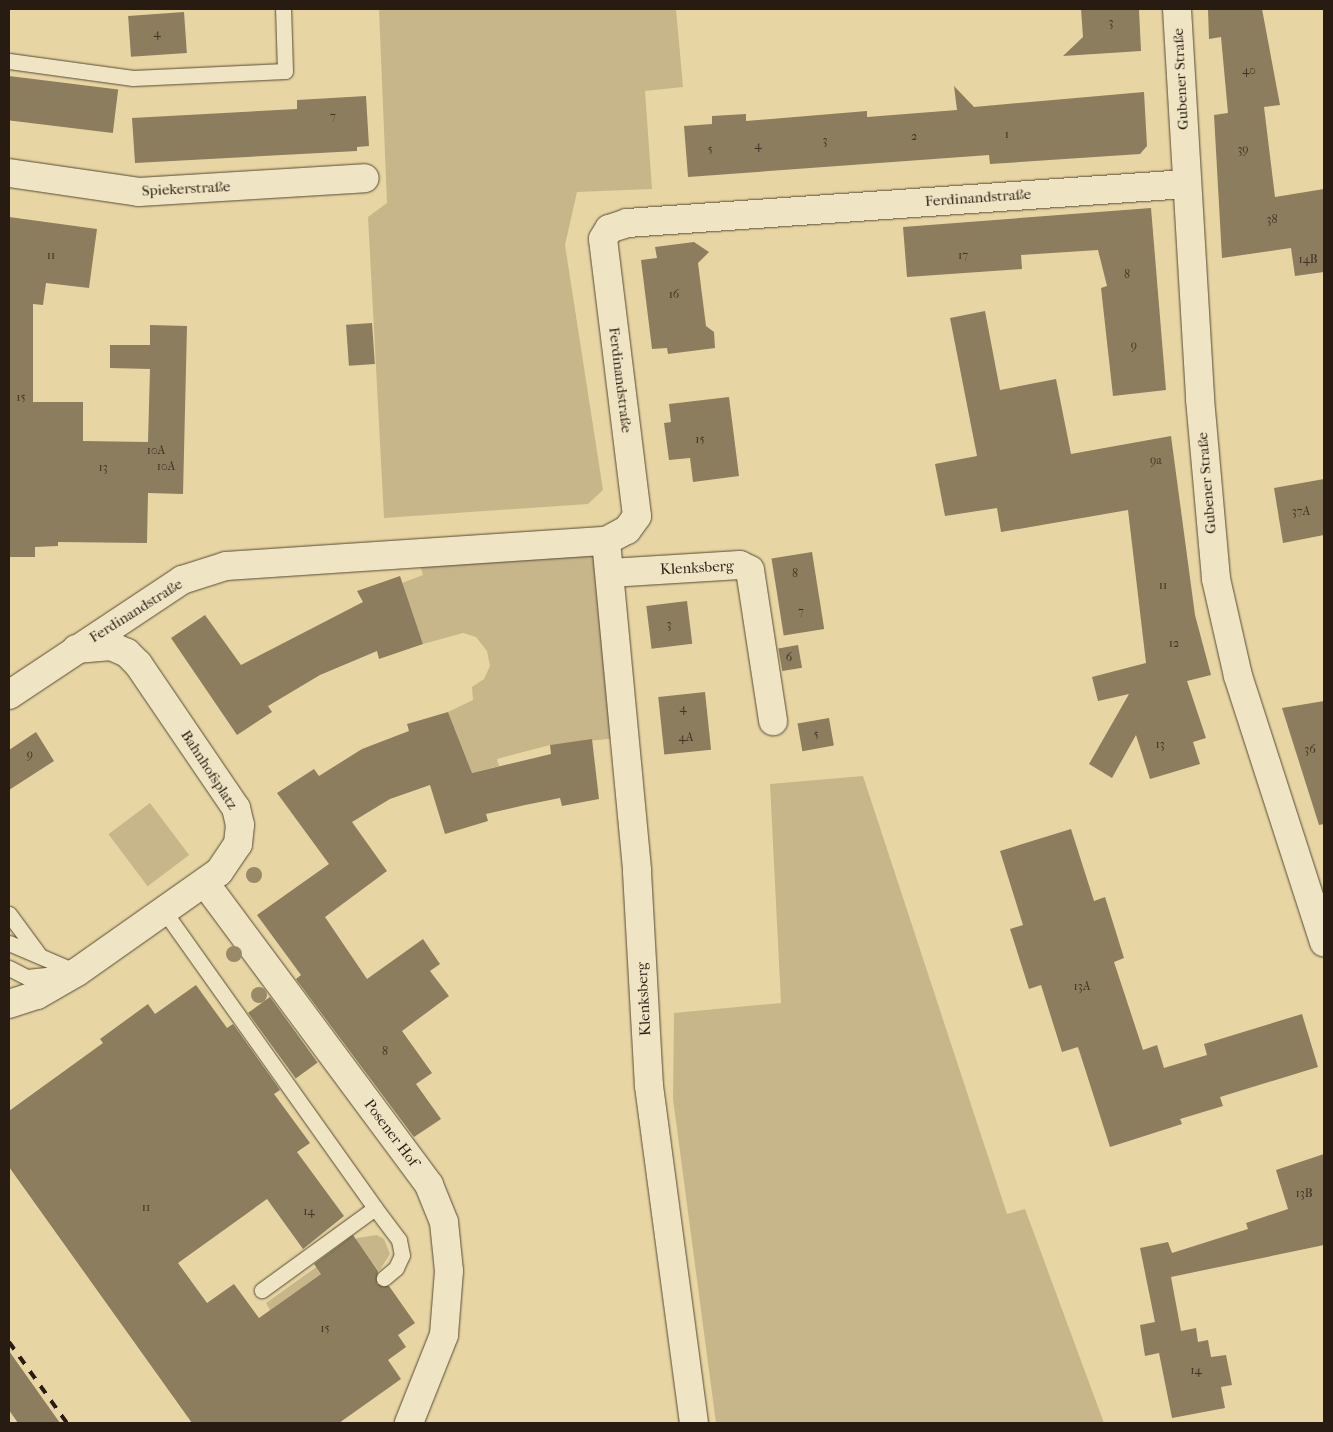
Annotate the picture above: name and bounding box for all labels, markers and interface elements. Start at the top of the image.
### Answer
house number: 3 [1109,16,1113,30]
house number: 4 [153,27,161,41]
street label: Gubener Straße [1169,28,1193,130]
house number: 40 [1242,64,1256,78]
house number: 7 [330,110,336,124]
house number: 1 [1005,128,1009,142]
house number: 2 [911,130,917,144]
house number: 3 [823,134,827,148]
house number: 4 [754,139,762,153]
house number: 5 [707,143,713,157]
house number: 39 [1237,143,1249,157]
street label: Spiekerstraße [141,178,231,200]
street label: Ferdinandstraße [924,185,1032,211]
house number: 38 [1267,213,1277,227]
house number: 11 [47,249,55,263]
house number: 17 [958,249,968,263]
house number: 14B [1298,253,1318,267]
house number: 8 [1124,268,1130,282]
house number: 16 [669,288,679,302]
street label: Ferdinandstraße [605,326,635,434]
house number: 9 [1131,339,1137,353]
house number: 15 [16,391,26,405]
street label: Gubener Straße [1194,431,1220,535]
house number: 15 [695,433,705,447]
house number: 10A [147,444,165,458]
house number: 9a [1150,454,1162,468]
house number: 10A [157,460,175,474]
house number: 13 [98,461,108,475]
house number: 37A [1292,505,1310,519]
street label: Klenksberg [660,557,734,579]
house number: 8 [792,567,798,581]
street label: Ferdinandstraße [86,575,186,647]
house number: 11 [1159,579,1167,593]
house number: 7 [798,605,804,619]
house number: 3 [667,618,671,632]
house number: 12 [1169,637,1179,651]
house number: 6 [786,651,792,665]
house number: 4 [679,702,687,716]
street label: Bahnhofsplatz [177,727,241,813]
house number: 5 [813,728,819,742]
house number: 4A [679,731,693,745]
house number: 13 [1155,738,1165,752]
house number: 36 [1304,743,1316,757]
house number: 9 [27,748,33,762]
street label: Klenksberg [633,962,655,1036]
house number: 13A [1074,980,1090,994]
house number: 8 [382,1045,388,1059]
street label: Posener Hof [360,1096,422,1170]
house number: 13B [1295,1187,1313,1201]
house number: 11 [142,1201,150,1215]
house number: 14 [303,1205,315,1219]
house number: 15 [320,1322,330,1336]
house number: 14 [1190,1364,1202,1378]

